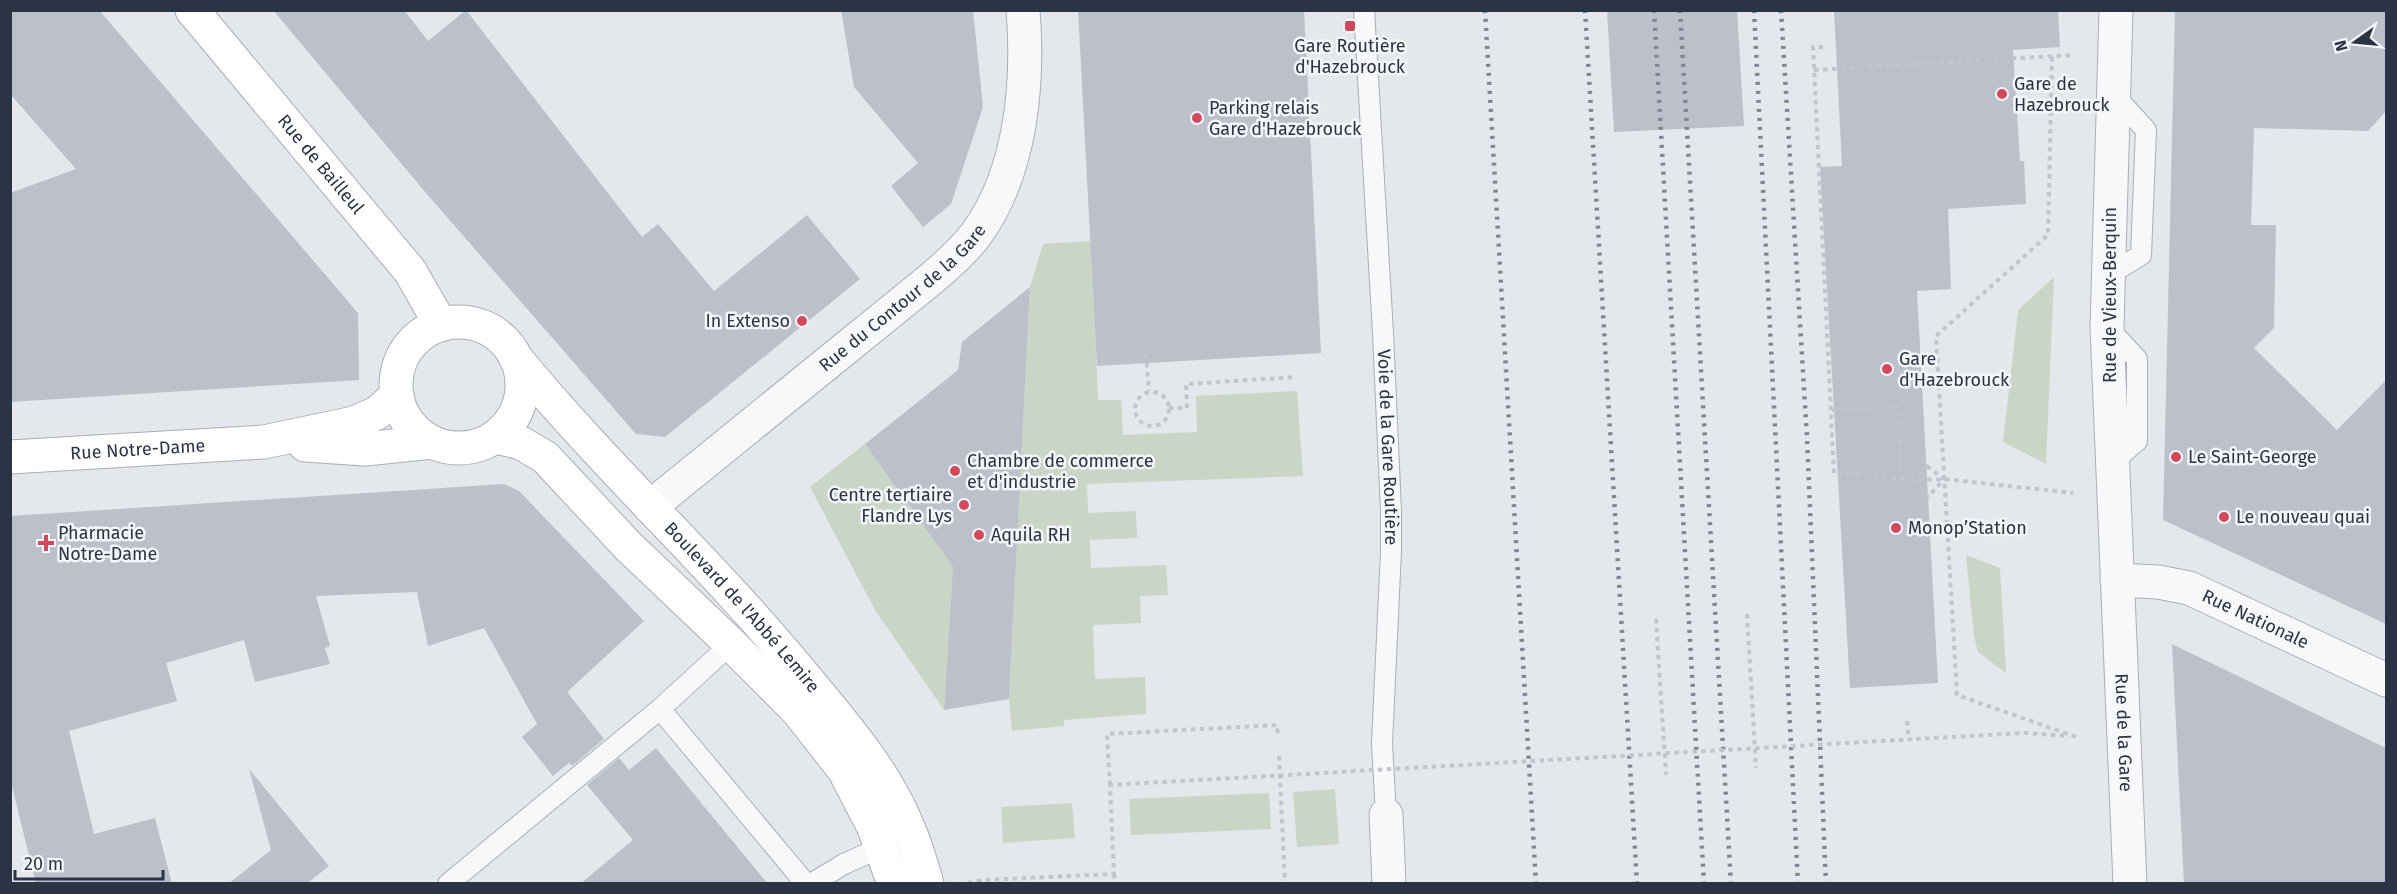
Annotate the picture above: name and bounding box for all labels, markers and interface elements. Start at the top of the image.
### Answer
north arrow [2325,12,2385,72]
marker: Gare Routière d'Hazebrouck [1343,19,1357,33]
place label: Gare Routière d'Hazebrouck [1294,35,1406,78]
text: N [2330,38,2352,53]
place label: Gare de Hazebrouck [2014,73,2110,116]
marker: Gare de Hazebrouck [1995,87,2009,101]
place label: Parking relais Gare d'Hazebrouck [1209,97,1362,140]
street label: Rue de Bailleul [273,110,369,219]
marker: Parking relais Gare d'Hazebrouck [1190,111,1204,125]
street label: Rue de Vieux-Berquin [2099,207,2121,383]
street label: Rue du Contour de la Gare [815,220,991,376]
place label: In Extenso [706,310,790,332]
marker: In Extenso [795,314,809,328]
place label: Gare d'Hazebrouck [1899,348,2010,391]
street label: Voie de la Gare Routière [1373,349,1402,545]
marker: Gare d'Hazebrouck [1880,362,1894,376]
street label: Rue Notre-Dame [70,434,206,464]
place label: Le Saint-George [2188,446,2317,468]
place label: Chambre de commerce et d'industrie [967,450,1154,493]
marker: Le Saint-George [2169,450,2183,464]
marker: Chambre de commerce et d'industrie [948,464,962,478]
place label: Centre tertiaire Flandre Lys [829,484,952,527]
marker: Centre tertiaire Flandre Lys [957,498,971,512]
place label: Le nouveau quai [2236,506,2370,528]
marker: Le nouveau quai [2217,510,2231,524]
street label: Boulevard de l'Abbé Lemire [660,517,824,697]
place label: Monop’Station [1908,517,2027,539]
marker: Monop’Station [1889,521,1903,535]
place label: Pharmacie Notre-Dame [58,522,157,565]
place label: Aquila RH [991,524,1071,546]
marker: Aquila RH [972,528,986,542]
marker: Pharmacie Notre-Dame [39,536,53,550]
street label: Rue Nationale [2199,585,2312,653]
street label: Rue de la Gare [2110,673,2137,792]
scale bar [15,843,164,881]
text: 20 m [24,853,63,875]

